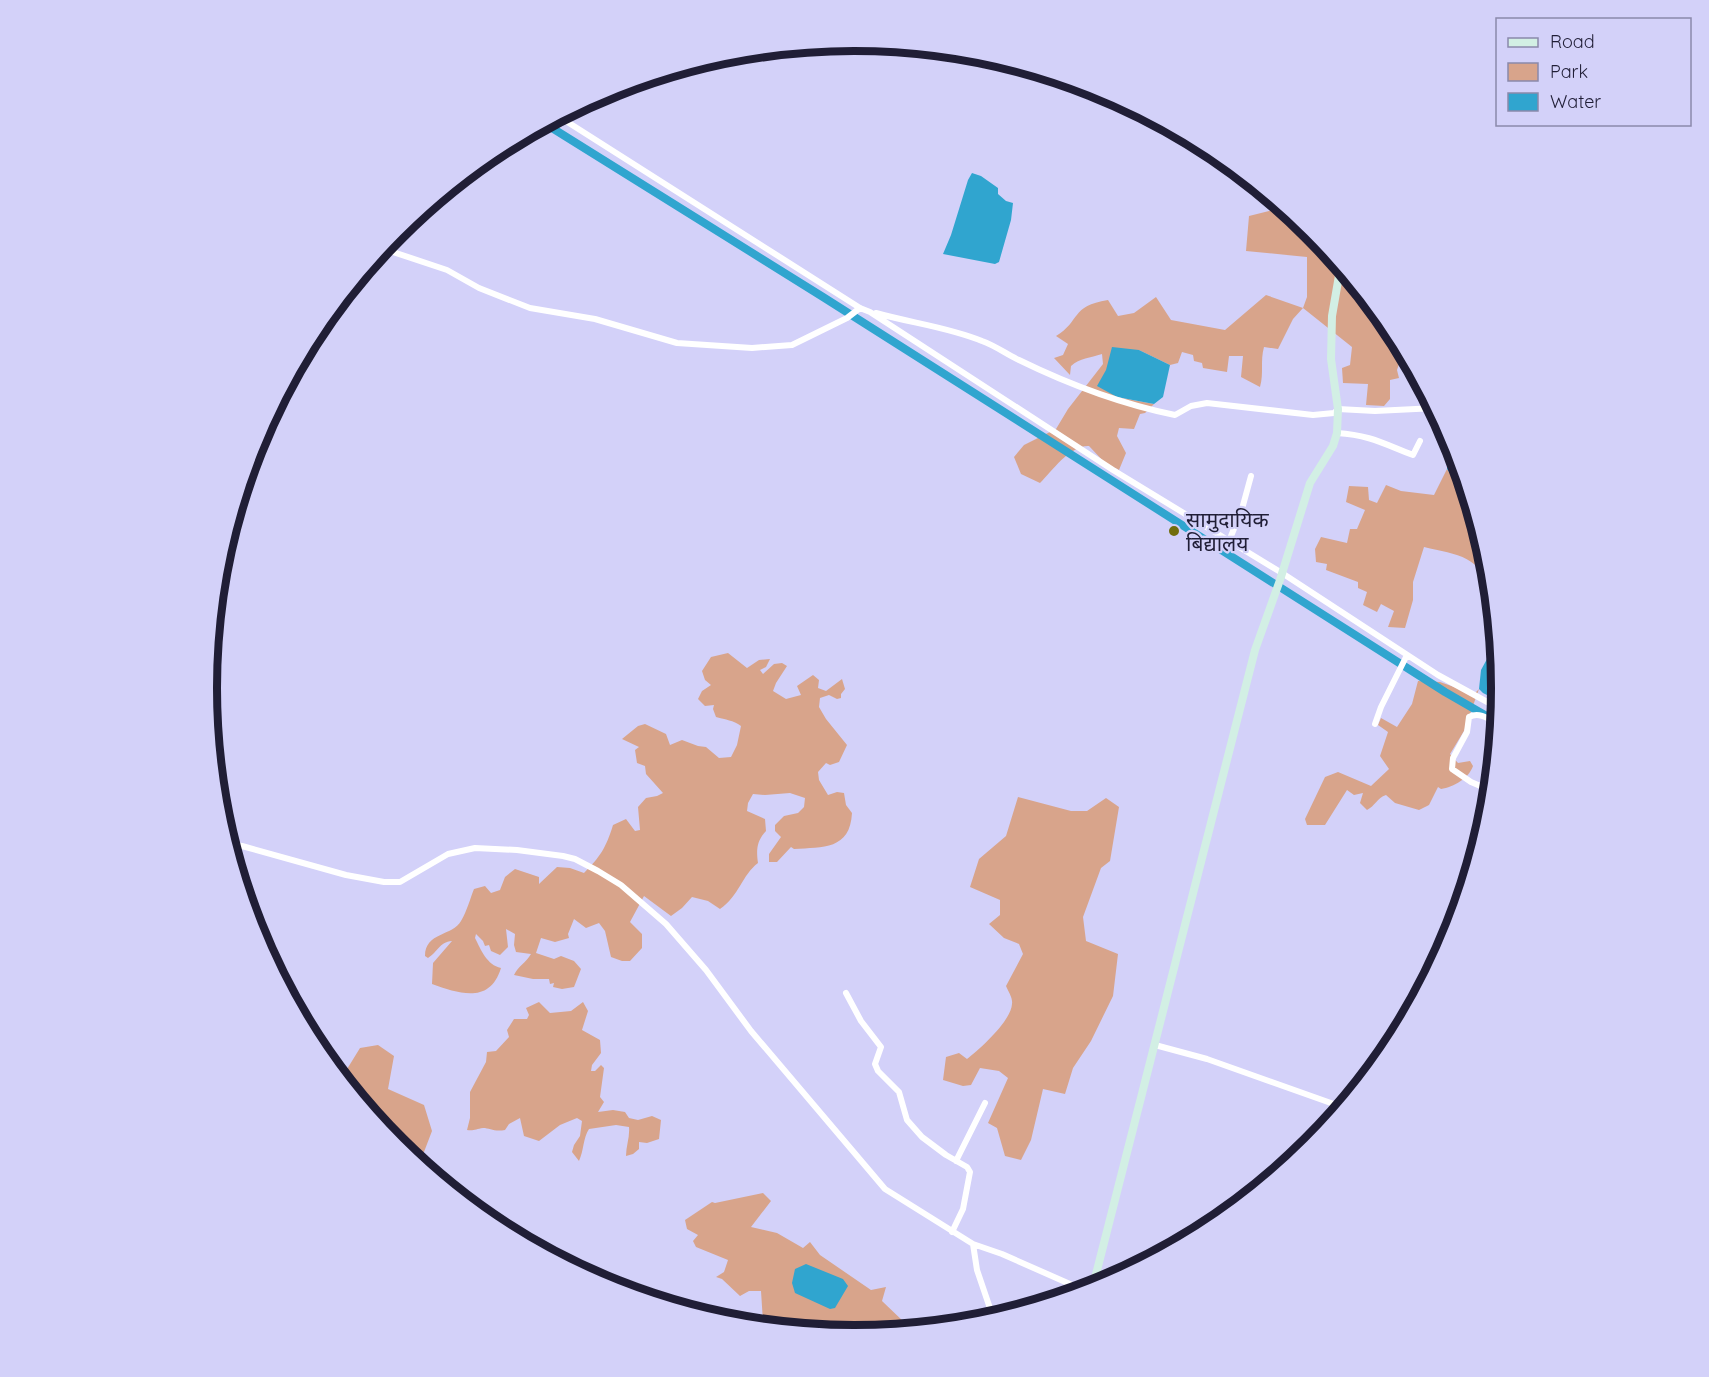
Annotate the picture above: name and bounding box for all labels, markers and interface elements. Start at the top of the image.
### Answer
legend [1496,18,1691,126]
text: Road [1550,30,1595,53]
text: Park [1550,60,1588,83]
text: Water [1550,90,1601,113]
place label: सामुदायिक बिद्यालय [1186,506,1269,556]
marker: सामुदायिक बिद्यालय [1167,524,1181,538]

